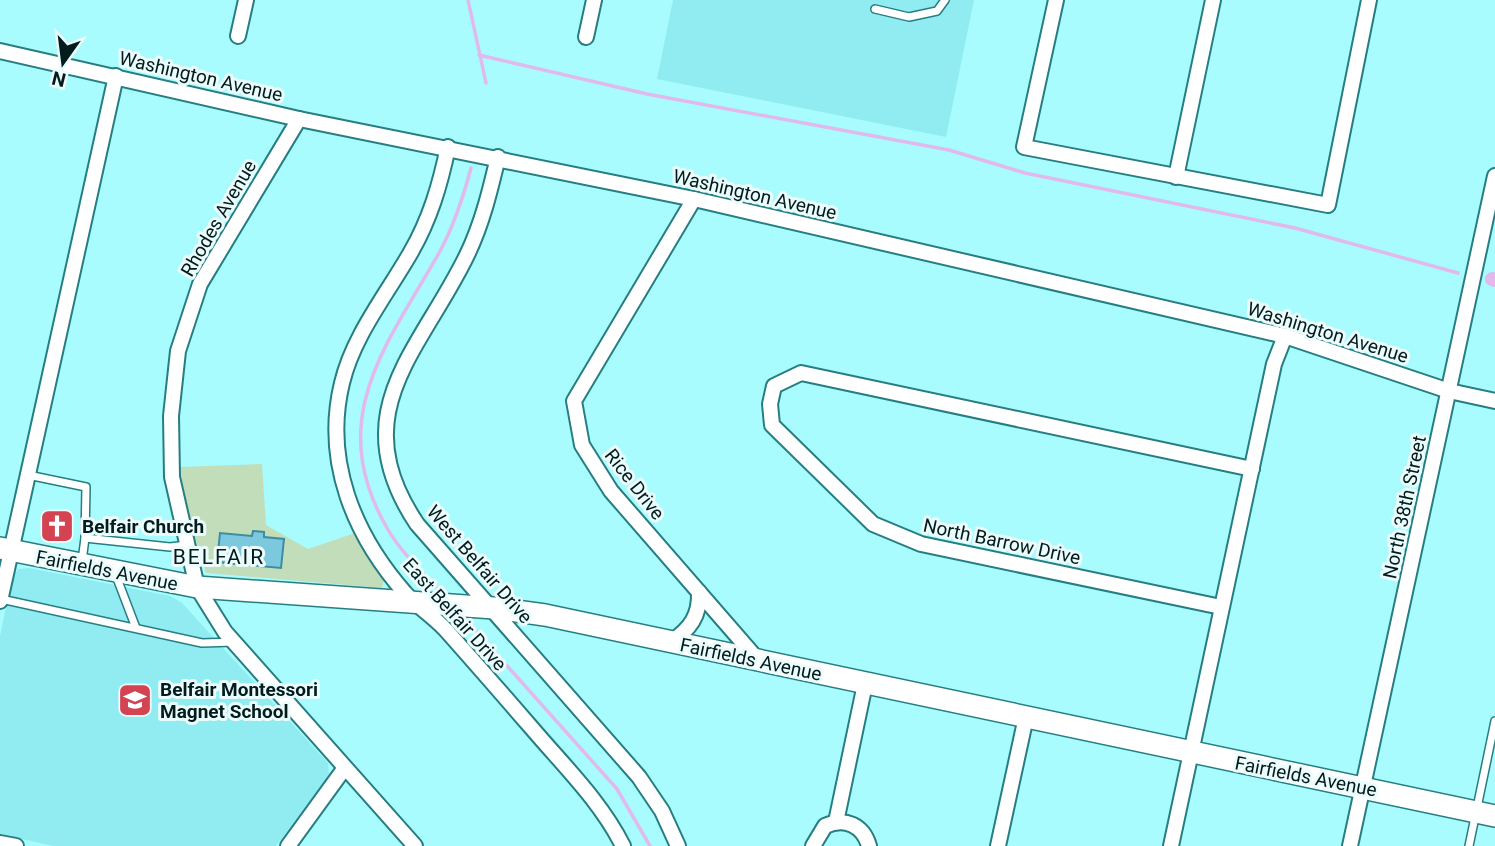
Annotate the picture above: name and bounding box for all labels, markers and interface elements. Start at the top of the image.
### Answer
north arrow [28,28,98,98]
street label: Washington Avenue [117,46,285,106]
text: N [50,66,68,92]
street label: Rhodes Avenue [176,156,261,280]
street label: Washington Avenue [671,164,839,224]
street label: Washington Avenue [1245,297,1411,368]
street label: North 38th Street [1378,434,1431,581]
street label: Rice Drive [600,444,669,524]
street label: West Belfair Drive [422,500,537,628]
church icon: Belfair Church [38,507,76,545]
street label: North Barrow Drive [921,514,1083,569]
place label: Belfair Church [82,515,204,538]
street label: Fairfields Avenue [34,545,180,596]
district label: BELFAIR [173,545,265,569]
street label: East Belfair Drive [398,553,511,675]
street label: Fairfields Avenue [678,633,824,686]
place label: Belfair Montessori Magnet School [160,678,318,723]
school or university icon: Belfair Montessori Magnet School [116,681,154,719]
street label: Fairfields Avenue [1233,751,1379,802]

